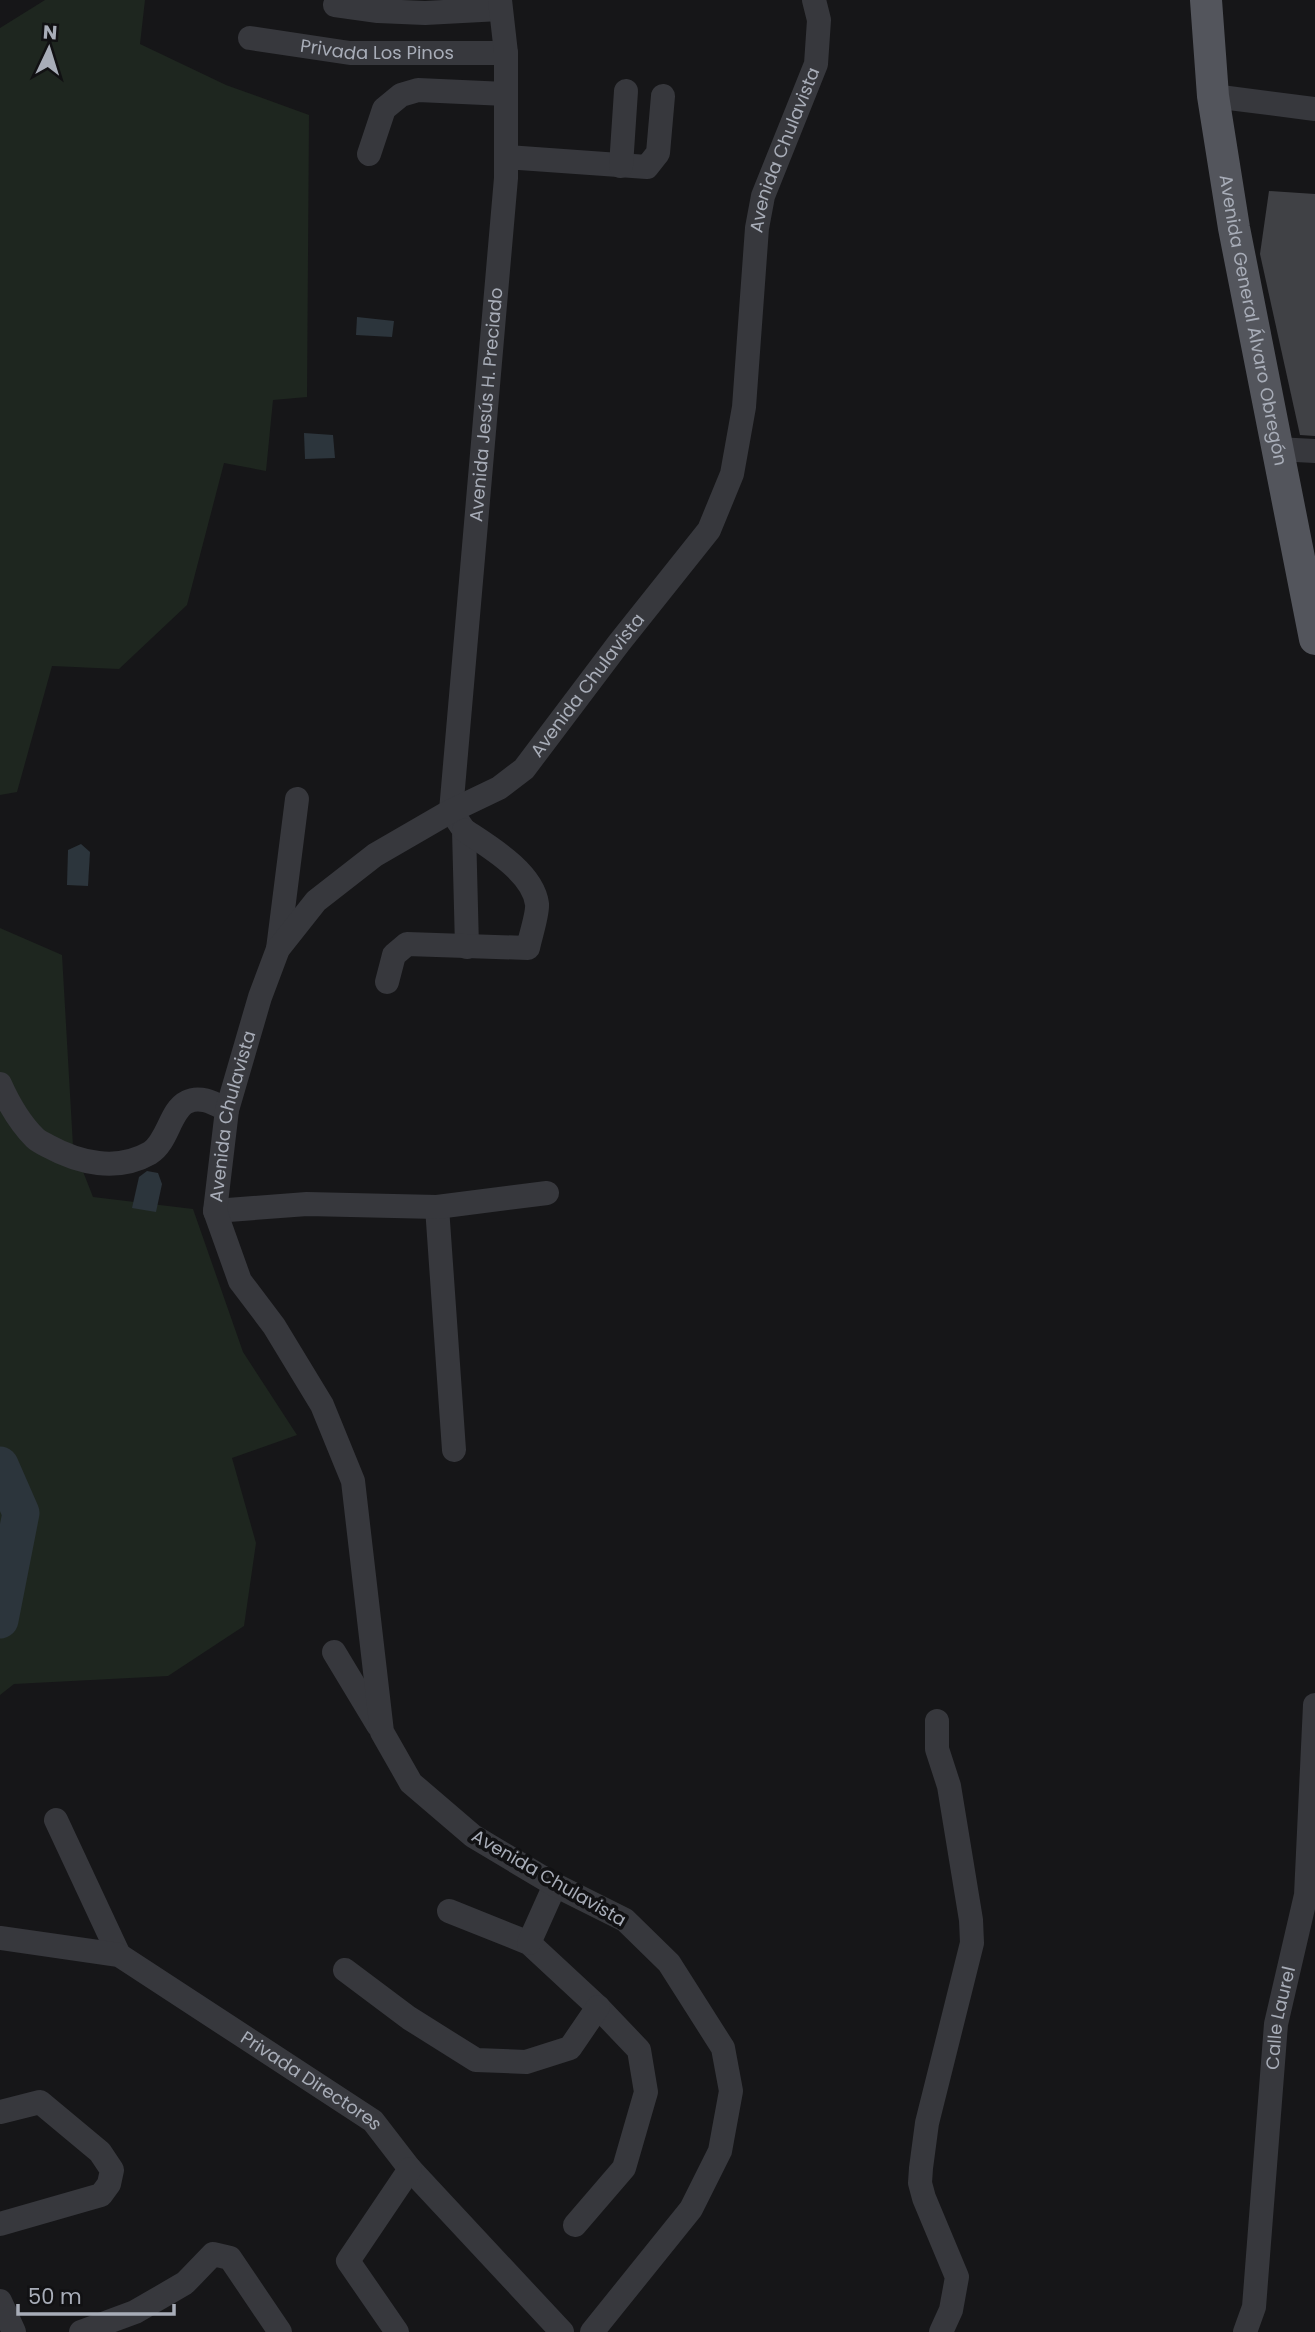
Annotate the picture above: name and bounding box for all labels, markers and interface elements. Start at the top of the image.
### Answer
north arrow [14,14,84,84]
text: N [42,19,58,47]
street label: Privada Los Pinos [299,33,454,66]
street label: Avenida Chulavista [743,63,825,235]
street label: Avenida General Álvaro Obregón [1214,173,1294,468]
street label: Avenida Jesús H. Preciado [463,286,508,523]
street label: Avenida Chulavista [524,608,650,762]
street label: Avenida Chulavista [203,1028,262,1204]
street label: Avenida Chulavista [467,1823,631,1932]
street label: Calle Laurel [1259,1964,1301,2071]
street label: Privada Directores [236,2025,389,2135]
scale bar [18,2272,173,2316]
text: 50 m [28,2282,82,2311]

